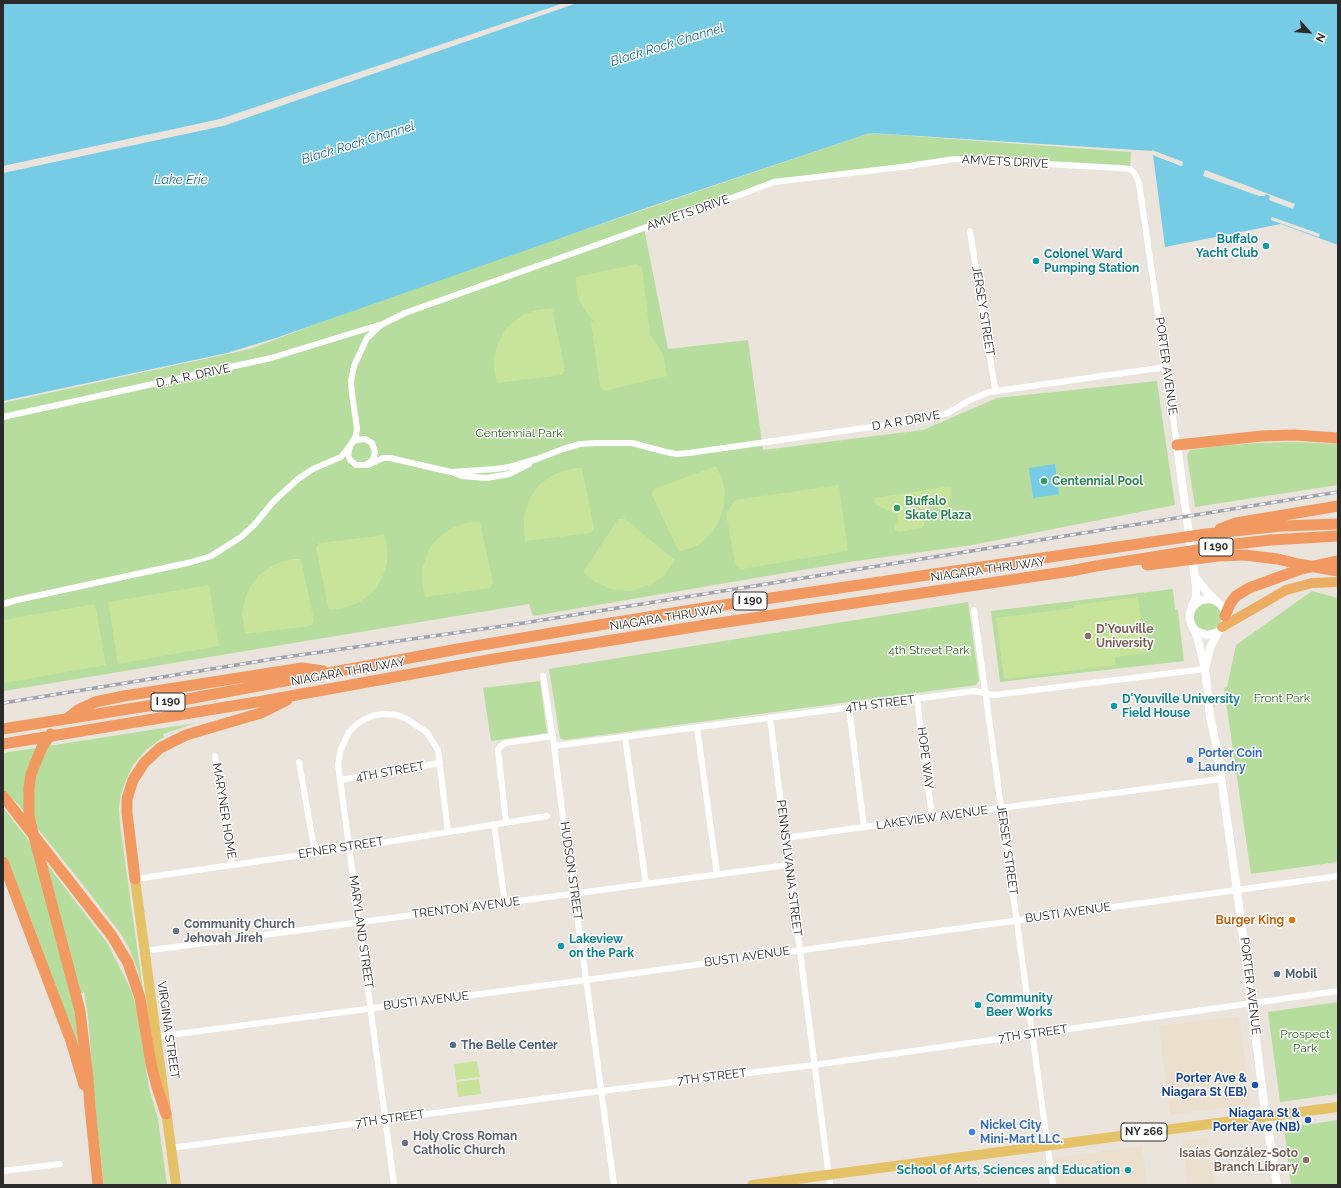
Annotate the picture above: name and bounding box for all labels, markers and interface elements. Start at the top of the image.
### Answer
north arrow [1289,12,1329,52]
water label: Black Rock Channel [609,20,725,70]
text: N [1312,31,1328,44]
water label: Black Rock Channel [300,118,416,168]
street label: AMVETS DRIVE [961,153,1049,171]
water label: Lake Erie [154,172,208,188]
street label: AMVETS DRIVE [645,192,731,234]
place label: Buffalo Yacht Club [1196,232,1258,260]
marker: Buffalo Yacht Club [1261,241,1271,251]
place label: Colonel Ward Pumping Station [1044,247,1139,275]
marker: Colonel Ward Pumping Station [1031,256,1041,266]
street label: JERSEY STREET [969,265,997,357]
street label: PORTER AVENUE [1152,316,1180,416]
street label: D. A. R. DRIVE [155,361,231,391]
street label: D A R DRIVE [871,408,941,434]
park label: Centennial Park [475,426,563,440]
place label: Centennial Pool [1052,474,1143,488]
marker: Centennial Pool [1039,476,1049,486]
place label: Buffalo Skate Plaza [905,494,971,522]
marker: Buffalo Skate Plaza [892,503,902,513]
road number: I 190 [1199,538,1233,556]
street label: NIAGARA THRUWAY [930,555,1046,585]
road number: I 190 [733,592,767,610]
street label: NIAGARA THRUWAY [609,602,725,634]
place label: D'Youville University [1096,622,1154,650]
marker: D'Youville University [1083,631,1093,641]
park label: 4th Street Park [888,643,970,657]
street label: NIAGARA THRUWAY [290,655,406,689]
park label: Front Park [1254,691,1310,705]
place label: D'Youville University Field House [1122,692,1240,720]
road number: I 190 [151,693,185,711]
street label: 4TH STREET [845,693,915,715]
marker: D'Youville University Field House [1109,701,1119,711]
street label: HOPE WAY [914,726,936,790]
place label: Porter Coin Laundry [1198,746,1262,774]
marker: Porter Coin Laundry [1185,755,1195,765]
street label: 4TH STREET [355,759,425,785]
street label: MARYNER HOME [209,762,239,860]
street label: PENNSYLVANIA STREET [773,799,805,937]
street label: LAKEVIEW AVENUE [875,803,989,833]
street label: JERSEY STREET [994,804,1020,896]
street label: HUDSON STREET [557,821,585,921]
street label: EFNER STREET [297,834,385,862]
street label: MARYLAND STREET [346,874,376,990]
street label: TRENTON AVENUE [411,894,521,922]
street label: BUSTI AVENUE [1024,900,1112,926]
place label: Burger King [1216,913,1284,927]
marker: Burger King [1287,915,1297,925]
place label: Community Church Jehovah Jireh [184,917,295,945]
marker: Community Church Jehovah Jireh [171,926,181,936]
place label: Lakeview on the Park [569,932,634,960]
street label: PORTER AVENUE [1237,936,1263,1036]
marker: Lakeview on the Park [556,941,566,951]
street label: BUSTI AVENUE [703,944,791,970]
place label: Mobil [1285,967,1317,981]
marker: Mobil [1272,969,1282,979]
street label: VIRGINIA STREET [154,980,182,1080]
street label: BUSTI AVENUE [382,989,470,1013]
place label: Community Beer Works [986,991,1053,1019]
marker: Community Beer Works [973,1000,983,1010]
street label: 7TH STREET [997,1022,1069,1046]
park label: Prospect Park [1280,1027,1330,1055]
place label: The Belle Center [461,1038,558,1052]
marker: The Belle Center [448,1040,458,1050]
street label: 7TH STREET [676,1066,748,1088]
place label: Porter Ave & Niagara St (EB) [1162,1071,1247,1099]
marker: Porter Ave & Niagara St (EB) [1250,1080,1260,1090]
place label: Niagara St & Porter Ave (NB) [1213,1106,1300,1134]
street label: 7TH STREET [354,1107,426,1131]
marker: Niagara St & Porter Ave (NB) [1303,1115,1313,1125]
place label: Nickel City Mini-Mart LLC. [980,1118,1063,1146]
road number: NY 266 [1121,1123,1167,1141]
marker: Nickel City Mini-Mart LLC. [967,1127,977,1137]
place label: Holy Cross Roman Catholic Church [413,1129,517,1157]
marker: Holy Cross Roman Catholic Church [400,1138,410,1148]
place label: Isaías González-Soto Branch Library [1179,1146,1298,1174]
marker: Isaías González-Soto Branch Library [1301,1155,1311,1165]
place label: School of Arts, Sciences and Education [897,1163,1120,1177]
marker: School of Arts, Sciences and Education [1123,1165,1133,1175]

